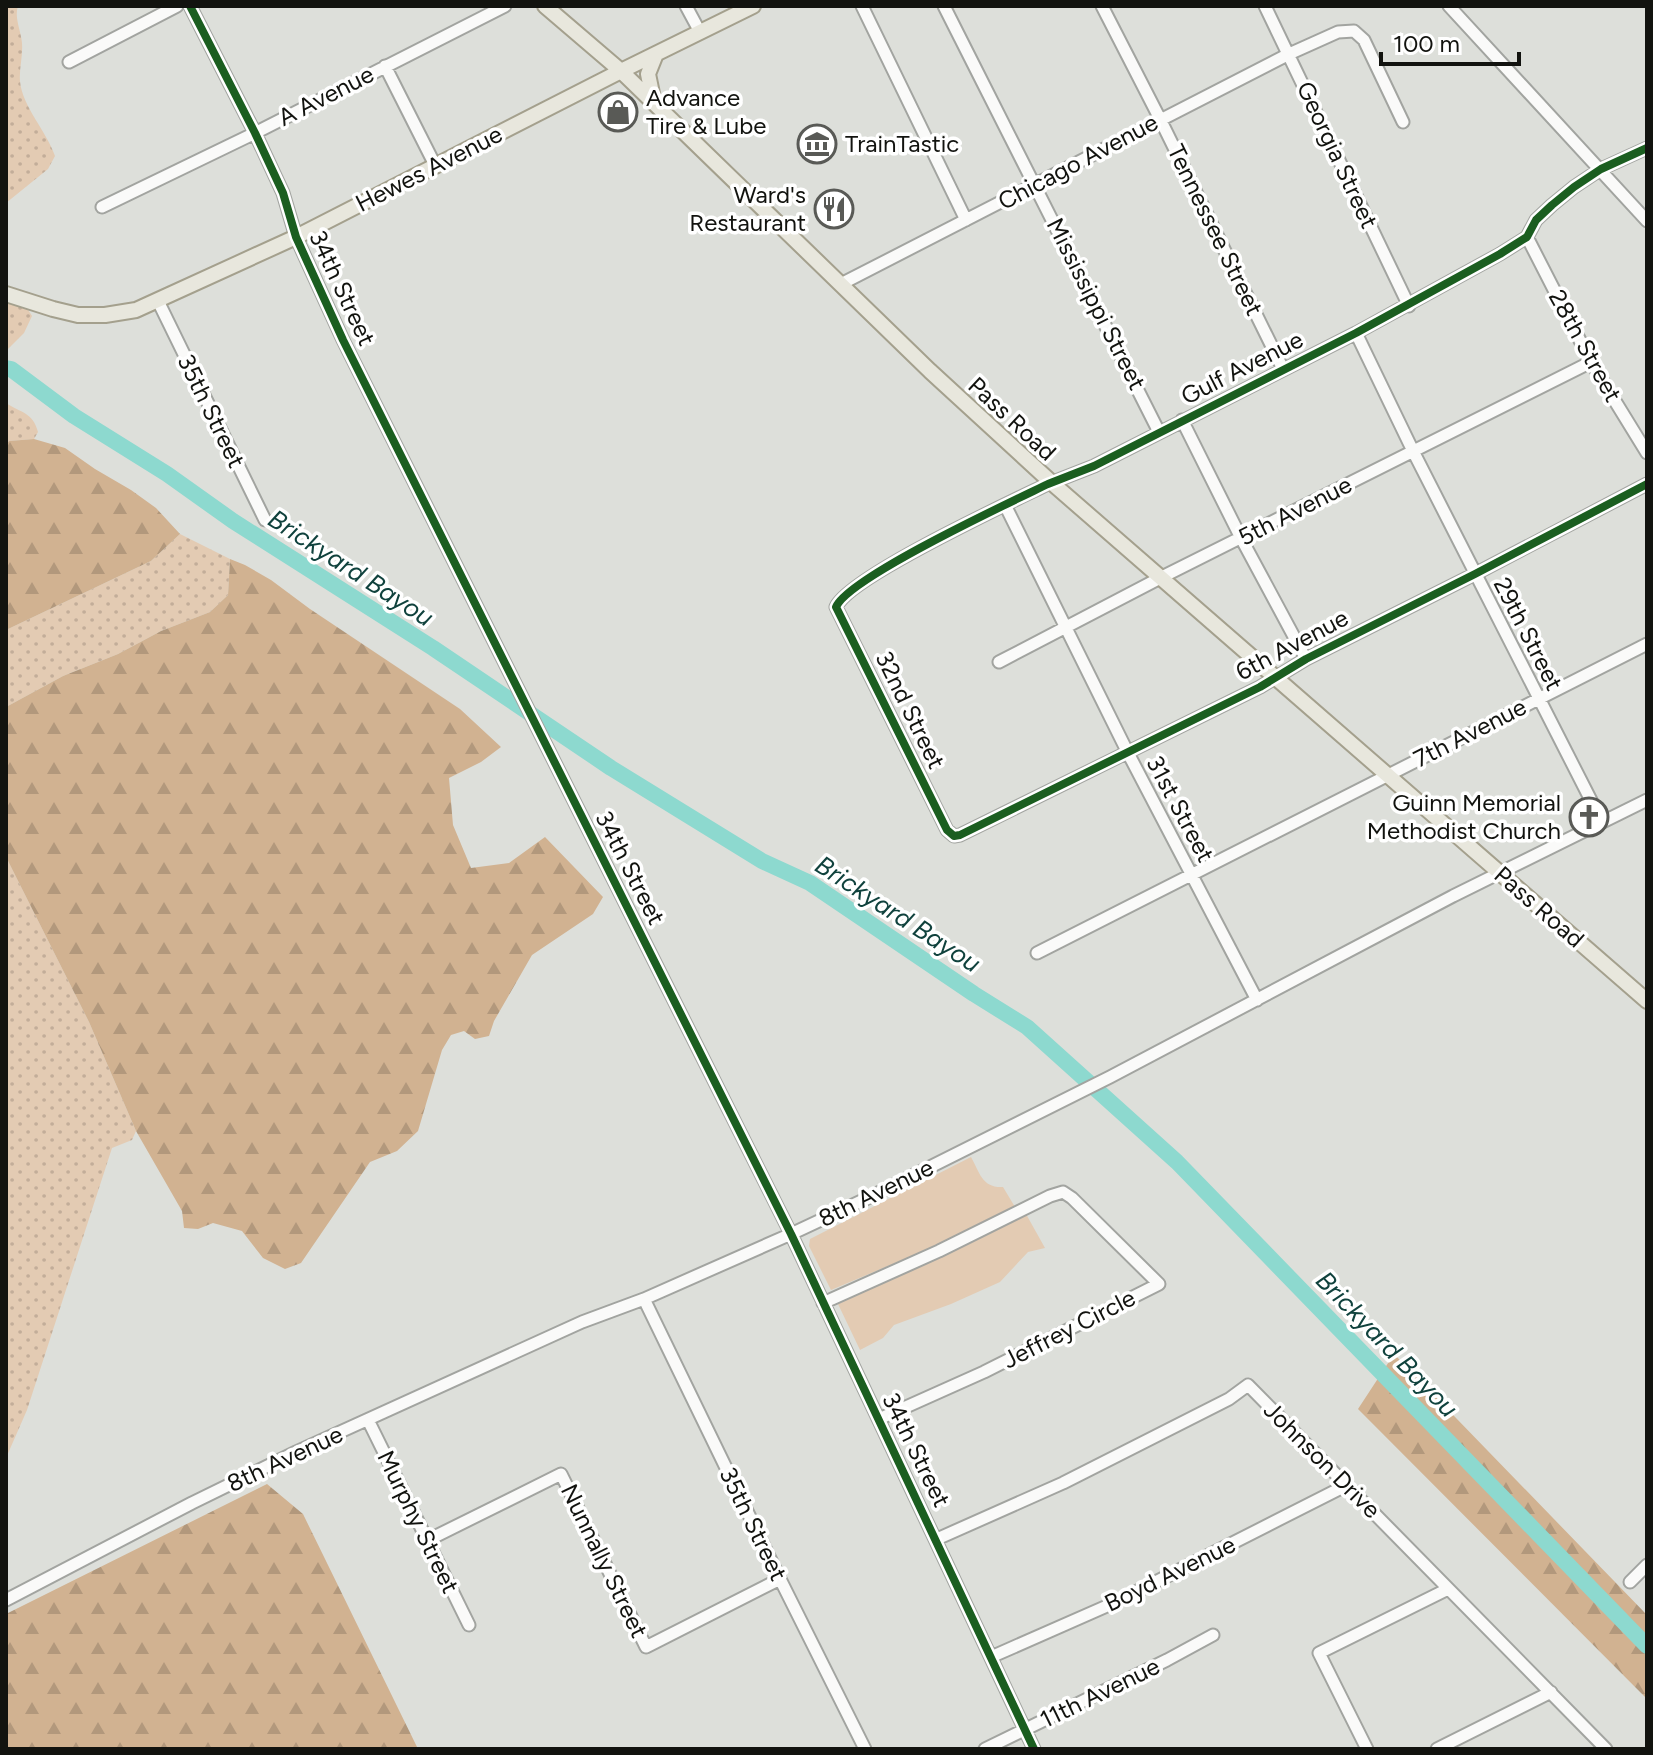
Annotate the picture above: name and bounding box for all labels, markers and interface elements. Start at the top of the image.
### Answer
scale bar [1381,16,1519,66]
text: 100 m [1393,29,1460,58]
street label: A Avenue [273,59,378,132]
street label: Georgia Street [1291,77,1384,233]
place label: Advance Tire & Lube [646,83,766,140]
shop icon: Advance Tire & Lube [597,91,639,133]
street label: Chicago Avenue [993,107,1163,216]
street label: Hewes Avenue [351,119,507,218]
museum icon: TrainTastic [796,123,838,165]
place label: TrainTastic [845,129,959,158]
street label: Tennessee Street [1162,140,1269,320]
place label: Ward's Restaurant [689,180,806,237]
restaurant icon: Ward's Restaurant [813,188,855,230]
street label: Mississippi Street [1041,213,1152,394]
street label: 34th Street [303,226,382,350]
street label: 28th Street [1543,285,1628,407]
street label: Gulf Avenue [1176,324,1308,411]
street label: 35th Street [172,349,251,472]
street label: Pass Road [962,371,1062,467]
street label: 5th Avenue [1233,470,1356,551]
water label: Brickyard Bayou [262,503,440,633]
street label: 29th Street [1488,573,1569,695]
street label: 6th Avenue [1231,603,1353,686]
street label: 32nd Street [870,646,951,773]
street label: 7th Avenue [1409,692,1531,773]
street label: 31st Street [1140,751,1221,867]
place label: Guinn Memorial Methodist Church [1367,788,1561,845]
church icon: Guinn Memorial Methodist Church [1568,796,1610,838]
street label: 34th Street [589,806,671,929]
water label: Brickyard Bayou [809,849,987,979]
street label: Pass Road [1489,860,1590,953]
street label: 8th Avenue [814,1152,938,1233]
water label: Brickyard Bayou [1309,1264,1465,1424]
street label: Jeffrey Circle [998,1283,1140,1374]
street label: 34th Street [876,1388,957,1512]
street label: Johnson Drive [1258,1395,1387,1524]
street label: 8th Avenue [222,1419,347,1498]
street label: Murphy Street [371,1446,465,1598]
street label: 35th Street [714,1462,793,1585]
street label: Nunnally Street [555,1479,654,1642]
street label: Boyd Avenue [1100,1529,1240,1618]
street label: 11th Avenue [1035,1651,1164,1734]

